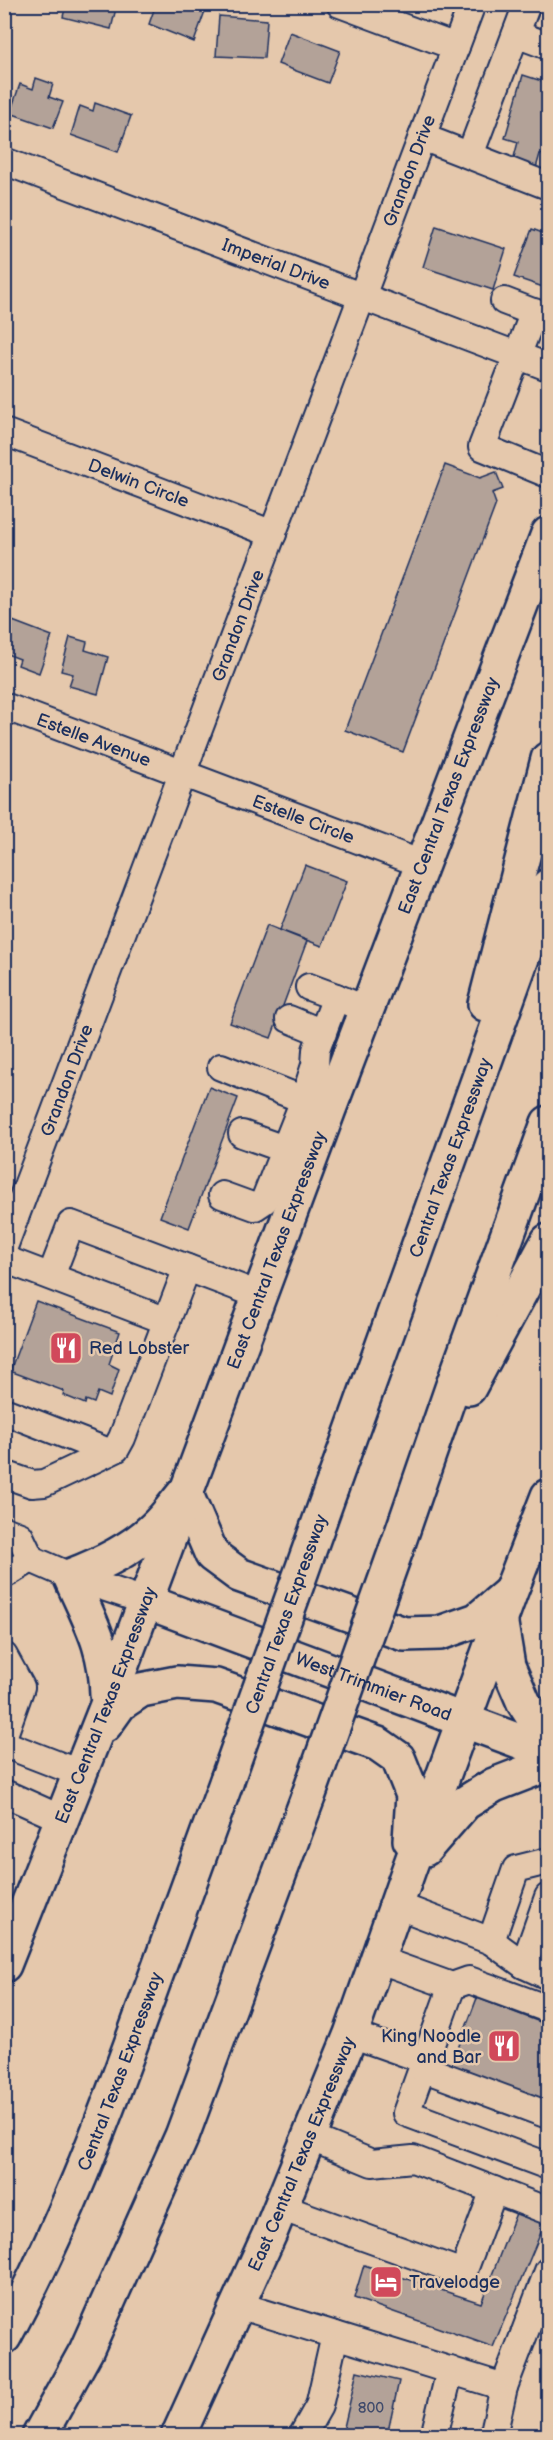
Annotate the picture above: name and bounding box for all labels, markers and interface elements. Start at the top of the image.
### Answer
street label: Grandon Drive [379,112,440,230]
street label: Imperial Drive [219,235,333,295]
street label: Delwin Circle [85,455,192,512]
street label: Grandon Drive [208,567,269,685]
street label: East Central Texas Expressway [394,673,504,917]
street label: Estelle Avenue [34,709,154,772]
street label: Estelle Circle [249,791,357,849]
street label: Grandon Drive [37,1021,98,1139]
street label: Central Texas Expressway [405,1054,497,1261]
street label: East Central Texas Expressway [223,1128,331,1372]
restaurant icon: Red Lobster [48,1330,84,1366]
place label: Red Lobster [89,1338,189,1359]
street label: Central Texas Expressway [241,1511,332,1717]
street label: East Central Texas Expressway [51,1583,161,1827]
street label: West Trimmier Road [292,1648,454,1726]
street label: Central Texas Expressway [73,1969,168,2174]
place label: King Noodle and Bar [381,2026,482,2068]
restaurant icon: King Noodle and Bar [486,2028,522,2064]
street label: East Central Texas Expressway [244,2033,360,2275]
hotel icon: Travelodge [368,2264,404,2300]
place label: Travelodge [409,2272,500,2293]
house number: 800 [358,2399,384,2418]

